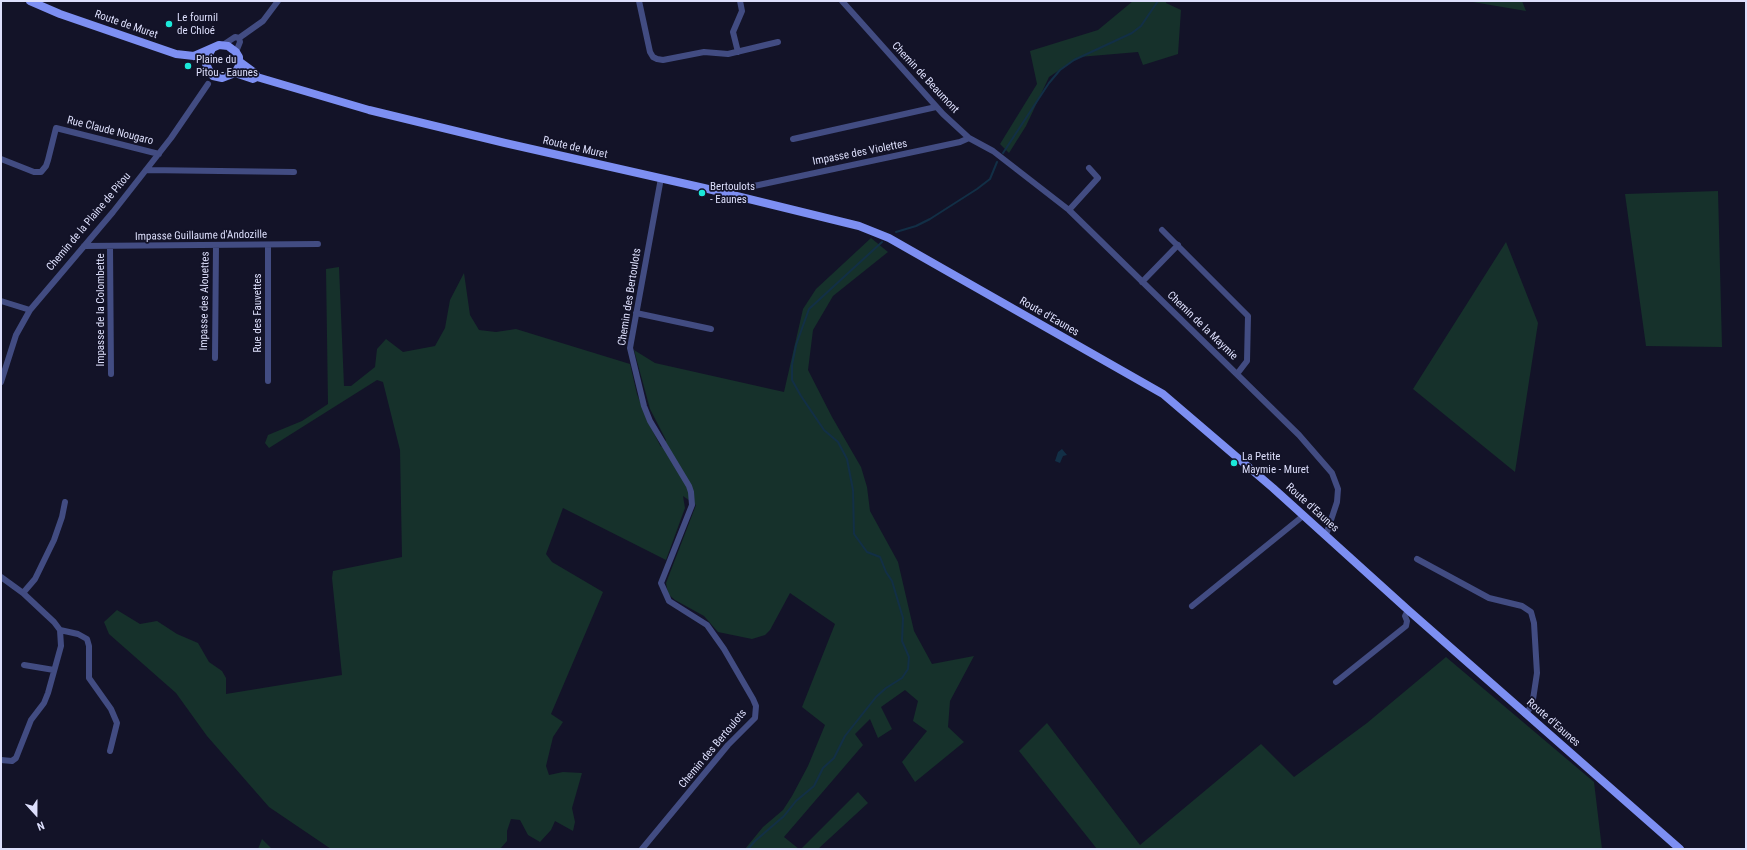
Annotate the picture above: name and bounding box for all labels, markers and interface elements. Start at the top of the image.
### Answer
street label: Route de Muret [93,8,159,42]
place label: Le fournil de Chloé [177,11,218,37]
marker: Le fournil de Chloé [164,19,174,29]
street label: Chemin de Beaumont [889,40,961,116]
place label: Plaine du Pitou - Eaunes [196,53,258,79]
marker: Plaine du Pitou - Eaunes [183,61,193,71]
street label: Rue Claude Nougaro [65,114,155,148]
street label: Route de Muret [541,134,609,162]
street label: Impasse des Violettes [812,137,908,169]
street label: Chemin de la Plaine de Pitou [44,170,134,274]
place label: Bertoulots - Eaunes [710,180,755,206]
marker: Bertoulots - Eaunes [697,188,707,198]
street label: Impasse Guillaume d'Andozille [135,228,267,244]
street label: Chemin des Bertoulots [616,247,644,347]
street label: Impasse des Alouettes [198,251,212,351]
street label: Impasse de la Colombette [94,253,108,367]
street label: Rue des Fauvettes [251,273,265,353]
street label: Chemin de la Maymie [1164,289,1240,363]
street label: Route d'Eaunes [1017,295,1081,339]
place label: La Petite Maymie - Muret [1242,450,1309,476]
marker: La Petite Maymie - Muret [1229,458,1239,468]
street label: Route d'Eaunes [1283,481,1341,535]
street label: Route d'Eaunes [1524,696,1582,750]
street label: Chemin des Bertoulots [676,707,750,791]
north arrow [16,794,56,834]
text: N [35,818,46,833]

